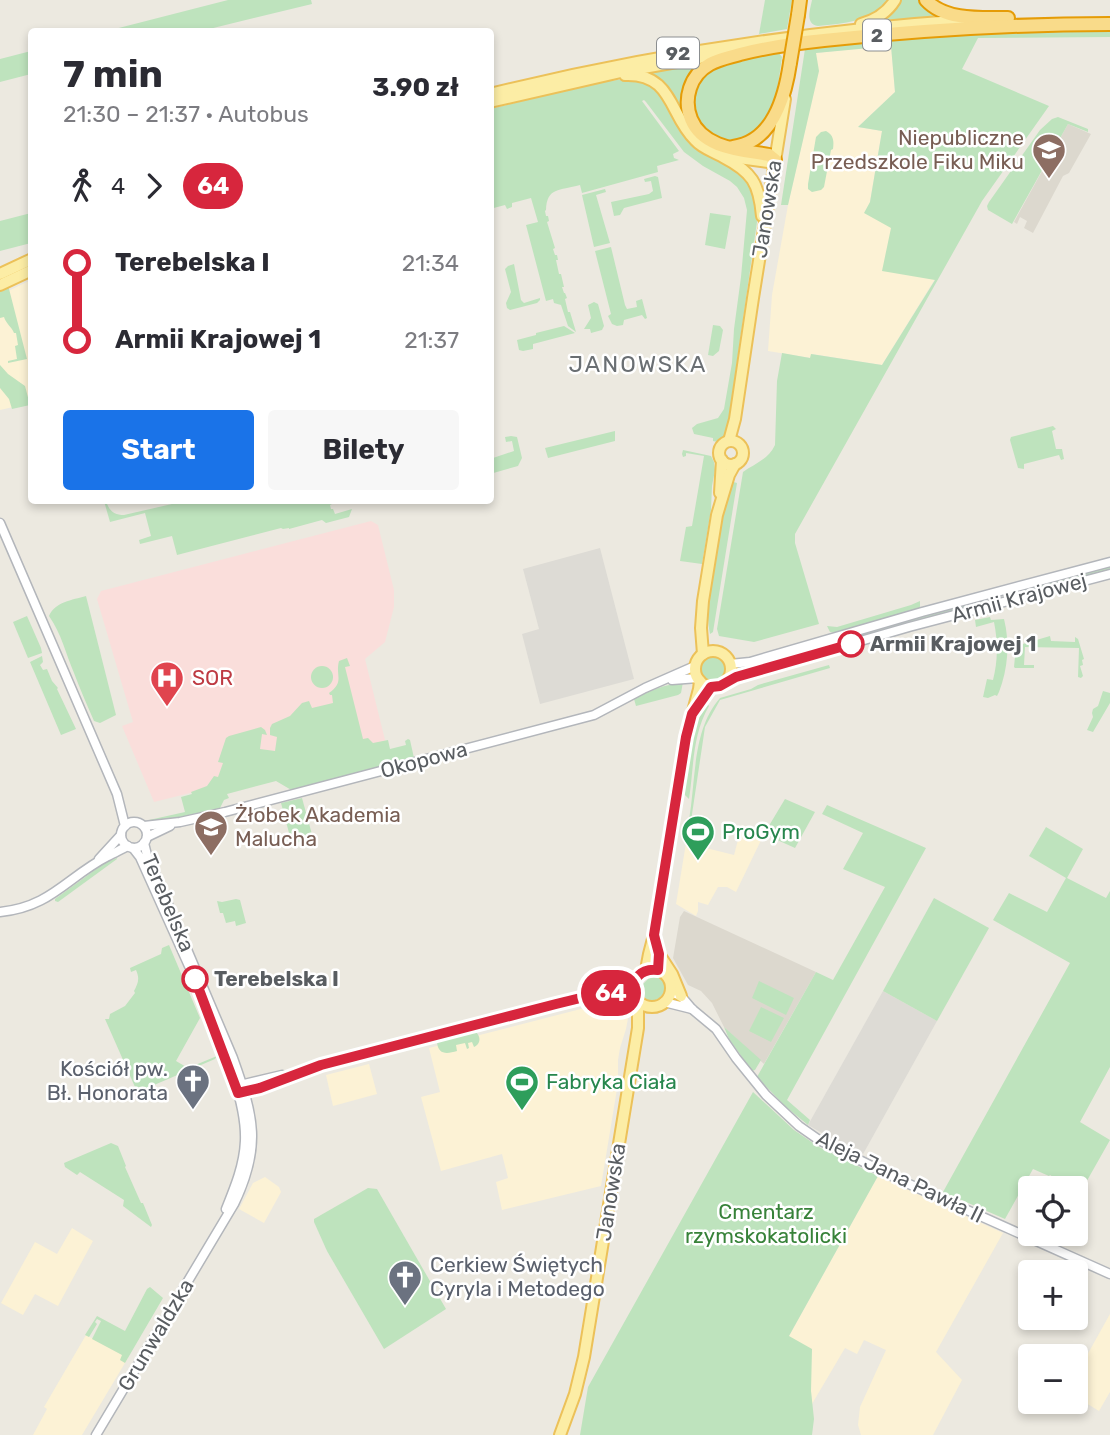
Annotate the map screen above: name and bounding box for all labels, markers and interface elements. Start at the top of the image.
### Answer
road number: 2 [863,20,891,50]
road number: 92 [657,38,699,68]
text: 7 min [63,51,163,97]
text: 3.90 zł [372,72,459,103]
text: 21:30 – 21:37 · Autobus [63,100,309,128]
place label: Niepubliczne Przedszkole Fiku Miku [811,125,1024,174]
school or university icon: Niepubliczne Przedszkole Fiku Miku [1030,131,1068,180]
street label: Janowska [746,158,787,260]
icon: walk [63,167,101,205]
icon: forward [135,167,173,205]
text: 4 [111,172,125,200]
text: 64 [197,172,229,200]
text: Terebelska I [115,247,270,278]
text: 21:34 [402,249,459,277]
text: Armii Krajowej 1 [115,324,321,355]
text: 21:37 [404,326,459,354]
district label: JANOWSKA [569,350,707,378]
button: Start [63,410,254,490]
button: Bilety [268,410,459,490]
street label: Armii Krajowej [948,567,1089,628]
marker: Armii Krajowej 1 [838,631,864,657]
place label: Armii Krajowej 1 [870,631,1037,656]
hospital icon: SOR [148,659,186,708]
place label: SOR [192,665,233,690]
street label: Okopowa [378,736,470,783]
place label: Żłobek Akademia Malucha [235,802,401,851]
school or university icon: Żłobek Akademia Malucha [192,808,230,857]
sports icon: ProGym [679,813,717,862]
place label: ProGym [722,819,800,844]
street label: Terebelska [137,850,200,955]
marker: Terebelska I [182,966,208,992]
place label: Terebelska I [214,966,339,991]
line badge: 64 [580,970,642,1016]
text: 64 [595,979,627,1007]
place label: Kościół pw. Bł. Honorata [47,1056,168,1105]
church icon: Kościół pw. Bł. Honorata [174,1062,212,1111]
sports icon: Fabryka Ciała [503,1063,541,1112]
place label: Fabryka Ciała [546,1069,677,1094]
street label: Aleja Jana Pawła II [813,1125,988,1228]
street label: Janowska [590,1141,631,1243]
map controls [1018,1176,1088,1414]
button: locate [1018,1176,1088,1246]
park label: Cmentarz rzymskokatolicki [685,1199,847,1248]
place label: Cerkiew Świętych Cyryla i Metodego [430,1252,605,1301]
church icon: Cerkiew Świętych Cyryla i Metodego [386,1258,424,1307]
button: + [1018,1260,1088,1330]
street label: Grunwaldzka [112,1274,199,1395]
button: − [1018,1344,1088,1414]

